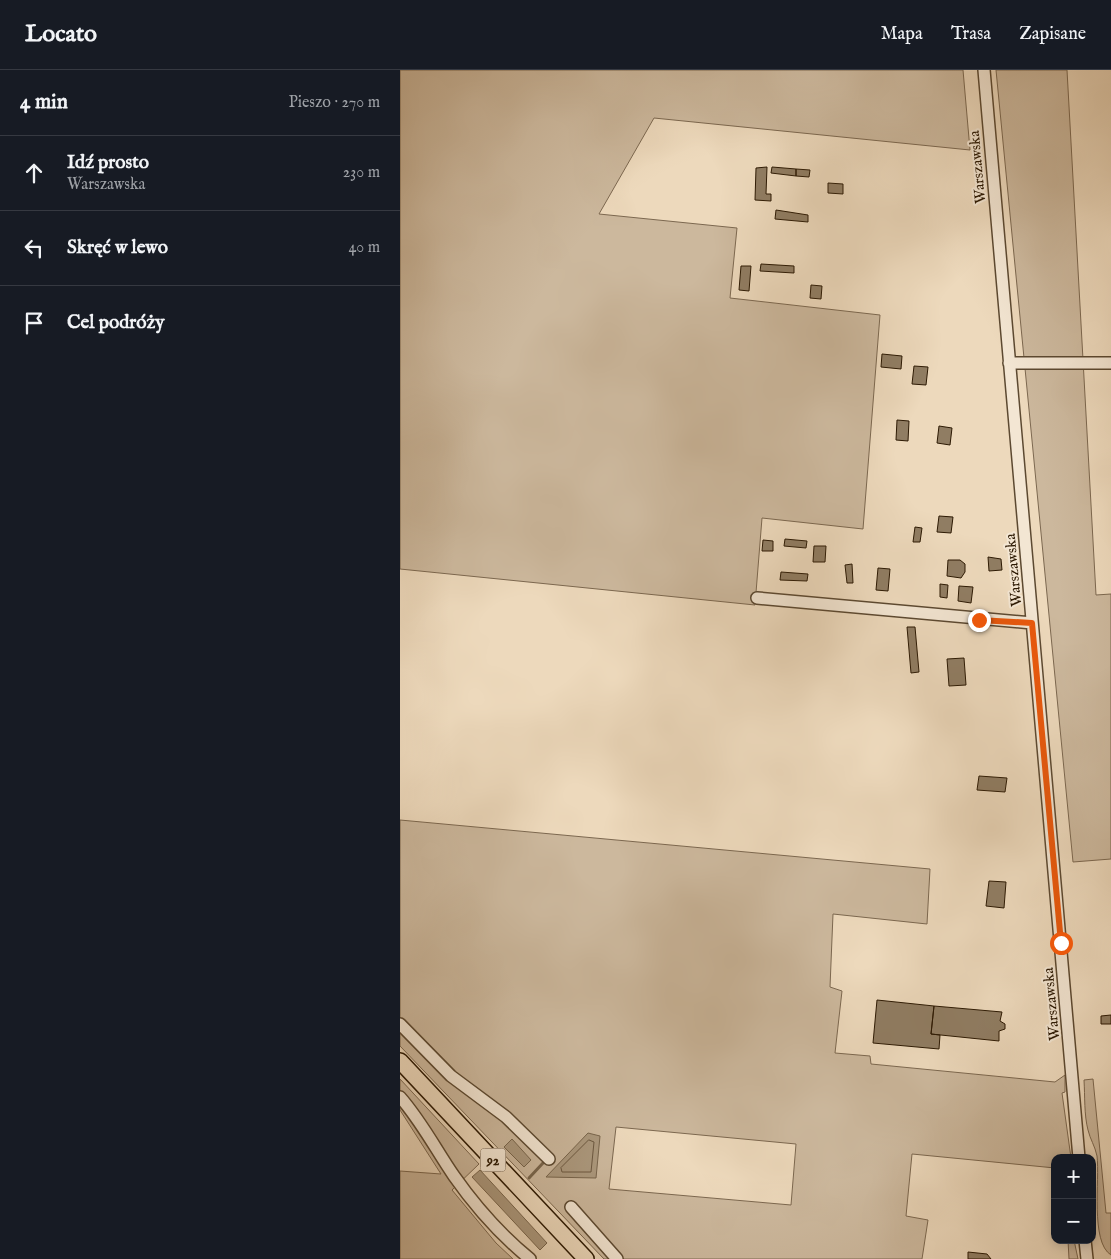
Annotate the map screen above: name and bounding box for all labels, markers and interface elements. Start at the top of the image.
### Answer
text: Locato [25,19,97,50]
text: Mapa [881,23,923,46]
text: Trasa [951,23,991,46]
text: Zapisane [1019,23,1086,46]
text: 4 min [20,89,68,116]
text: Pieszo · 270 m [289,93,380,113]
street label: Warszawska [965,129,990,204]
text: Idź prosto [67,151,149,175]
icon: ahead [20,159,48,187]
text: 230 m [343,163,380,183]
text: Warszawska [67,175,145,195]
icon: left [20,234,48,262]
text: Skręć w lewo [67,236,168,260]
text: 40 m [348,238,380,258]
icon: arrive [20,309,48,337]
text: Cel podróży [67,311,165,335]
street label: Warszawska [1001,532,1026,607]
route end [968,609,991,632]
route start [1050,932,1073,955]
street label: Warszawska [1039,966,1064,1041]
road number: 92 [480,1148,506,1172]
map controls [1051,1154,1096,1244]
button: + [1051,1154,1096,1199]
button: − [1051,1199,1096,1244]

